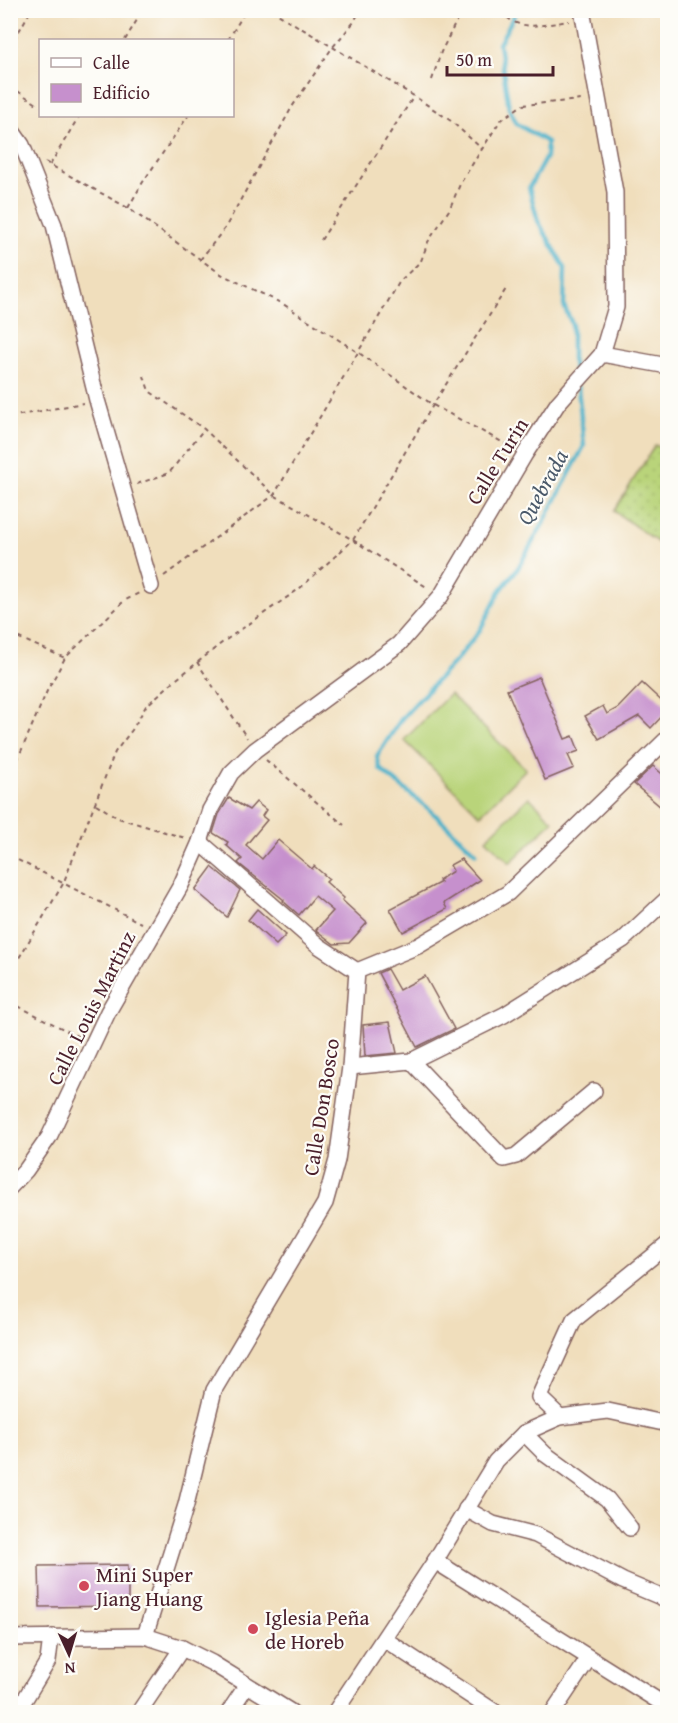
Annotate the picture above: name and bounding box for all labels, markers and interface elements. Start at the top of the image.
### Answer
legend [39,39,234,117]
scale bar [447,39,554,77]
text: 50 m [456,46,492,73]
text: Calle [93,49,130,76]
text: Edificio [93,79,150,106]
street label: Calle Turin [458,411,536,510]
water label: Quebrada [508,444,576,530]
street label: Calle Louis Martinz [39,926,143,1090]
street label: Calle Don Bosco [295,1036,347,1178]
place label: Mini Super Jiang Huang [93,1559,203,1614]
marker: Mini Super Jiang Huang [77,1579,91,1593]
place label: Iglesia Peña de Horeb [265,1602,369,1657]
marker: Iglesia Peña de Horeb [246,1622,260,1636]
north arrow [39,1624,99,1684]
text: N [64,1657,76,1681]

